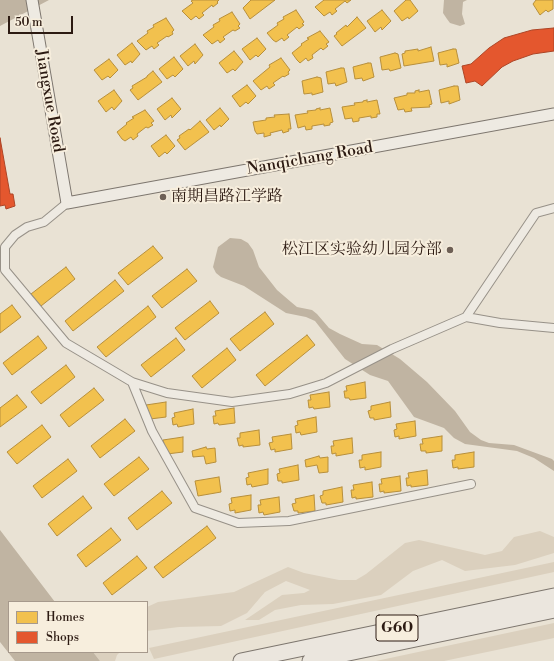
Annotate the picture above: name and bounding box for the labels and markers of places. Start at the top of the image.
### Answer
place label: 南期昌路江学路 [171,187,283,207]
marker: 南期昌路江学路 [158,192,168,202]
place label: 松江区实验幼儿园分部 [282,240,442,260]
marker: 松江区实验幼儿园分部 [445,245,455,255]

